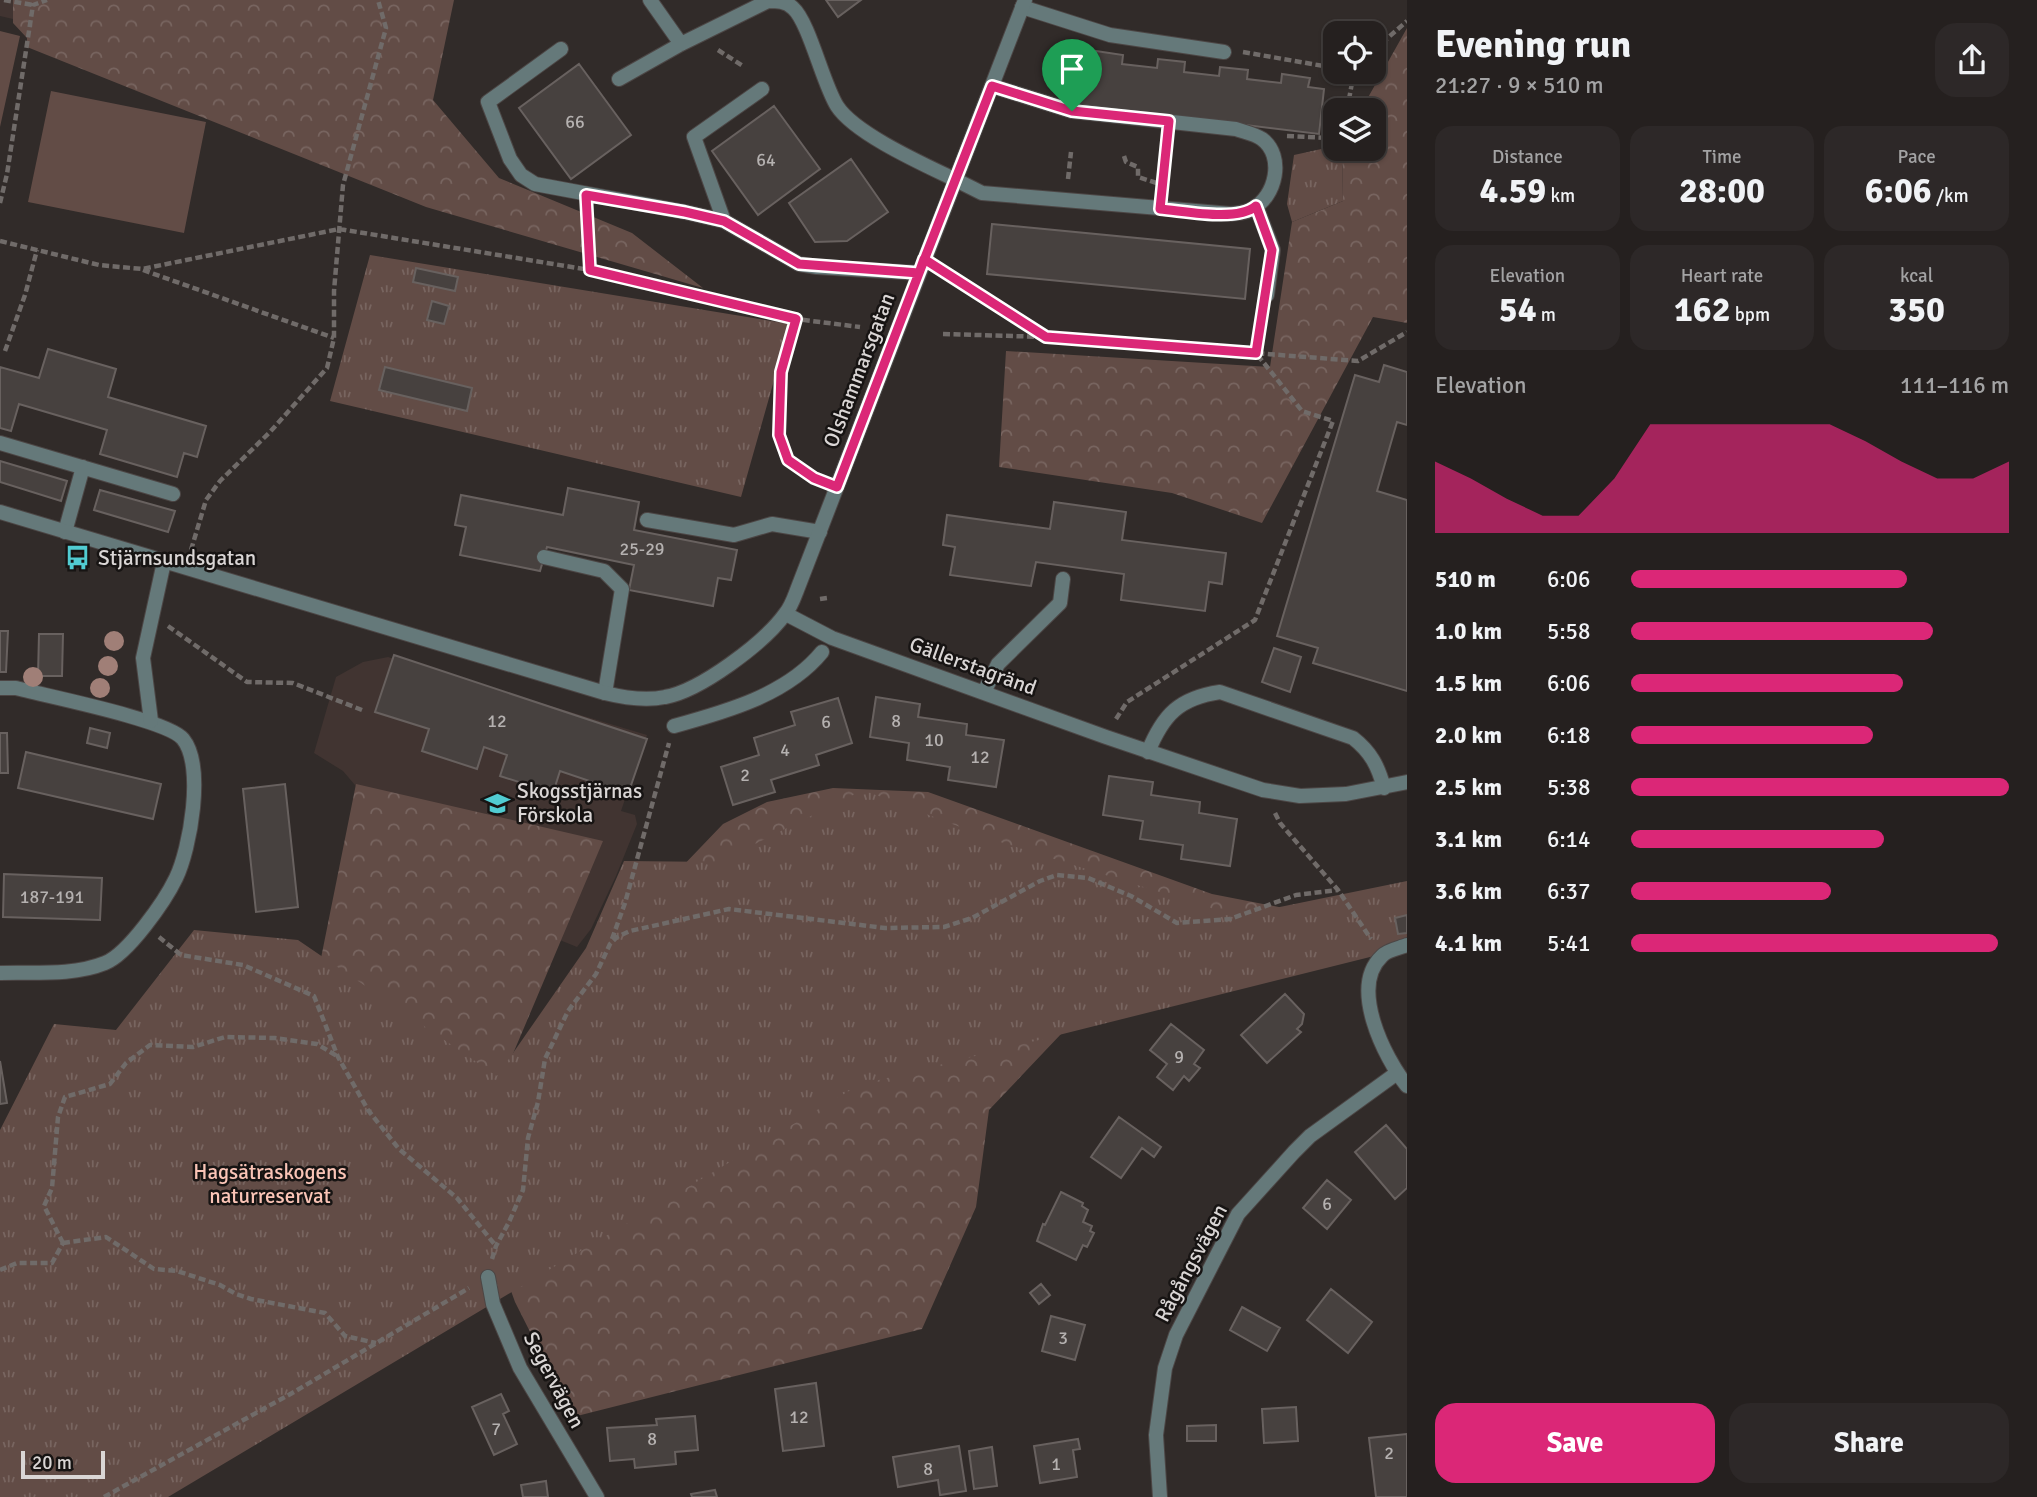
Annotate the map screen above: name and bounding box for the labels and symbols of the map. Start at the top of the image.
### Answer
pin [1042,39,1102,111]
house number: 66 [565,111,585,133]
house number: 64 [756,149,776,171]
street label: Olshammarsgatan [818,289,900,451]
house number: 25-29 [619,538,665,560]
bus stop icon: Stjärnsundsgatan [64,544,92,572]
place label: Stjärnsundsgatan [98,545,256,571]
street label: Gällerstagränd [906,631,1040,701]
house number: 12 [487,710,507,732]
house number: 8 [891,710,901,732]
house number: 6 [821,711,831,733]
house number: 10 [924,729,944,751]
house number: 4 [780,739,790,761]
house number: 12 [970,746,990,768]
house number: 2 [740,764,750,786]
place label: Skogsstjärnas Förskola [517,778,642,828]
school or university icon: Skogsstjärnas Förskola [483,789,511,817]
house number: 187-191 [20,886,84,908]
house number: 9 [1174,1046,1184,1068]
park label: Hagsätraskogens naturreservat [193,1159,347,1209]
house number: 6 [1322,1193,1332,1215]
street label: Rågångsvägen [1149,1200,1233,1326]
street label: Segervägen [518,1327,590,1433]
house number: 3 [1058,1327,1068,1349]
house number: 12 [789,1406,809,1428]
house number: 7 [491,1418,501,1440]
house number: 8 [647,1428,657,1450]
house number: 2 [1384,1442,1394,1464]
scale bar [21,1448,105,1480]
house number: 1 [1051,1453,1061,1475]
house number: 8 [923,1458,933,1480]

